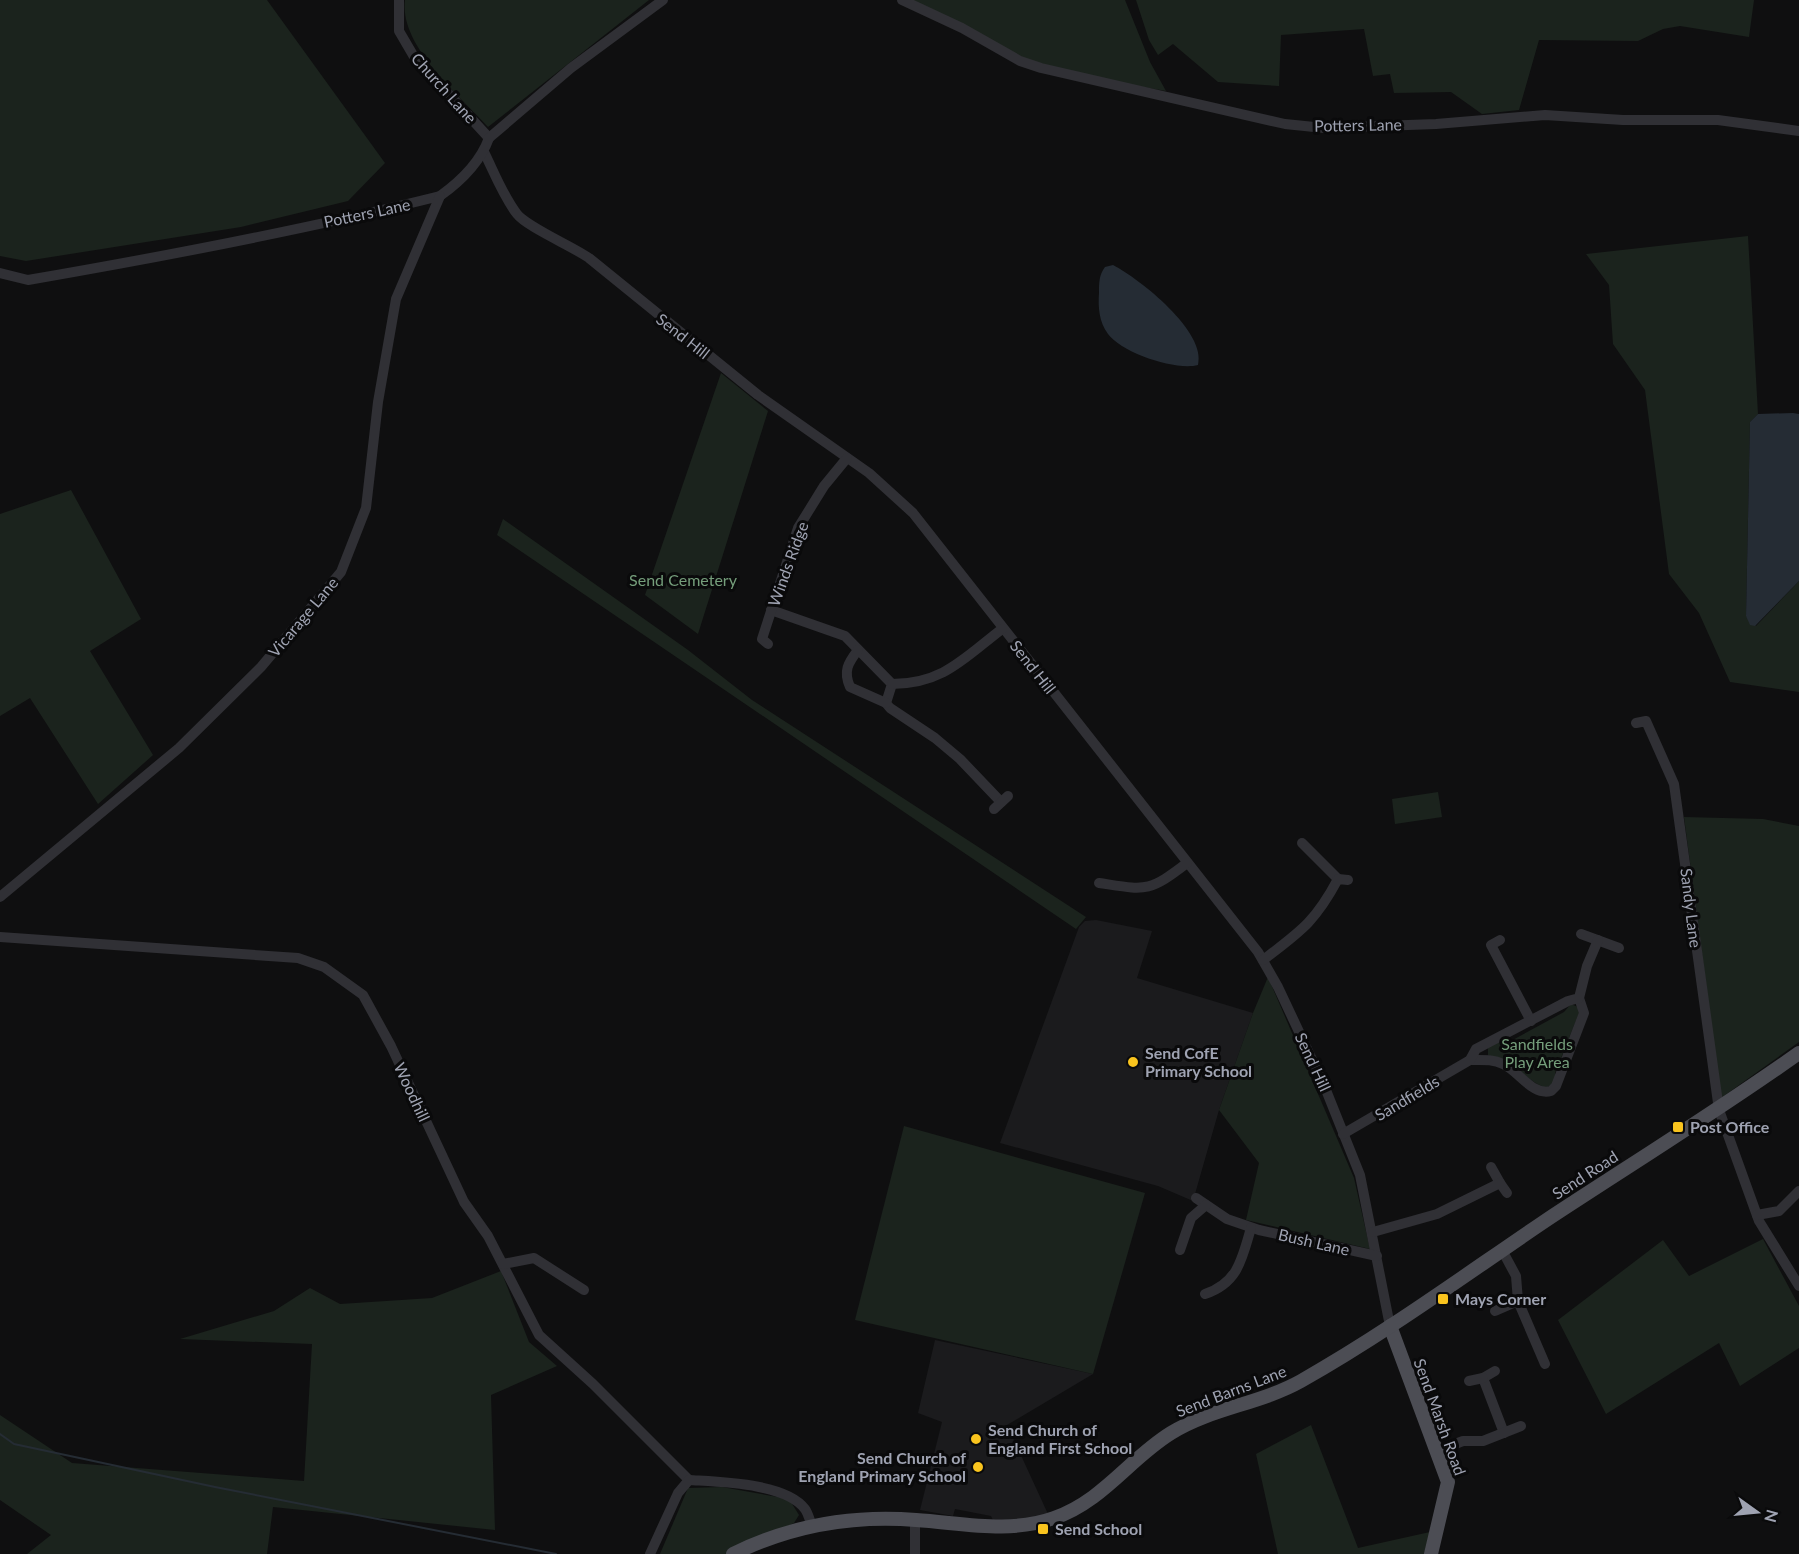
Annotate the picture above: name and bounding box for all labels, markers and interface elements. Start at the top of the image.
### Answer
street label: Church Lane [408,49,481,127]
street label: Potters Lane [1314,114,1402,135]
street label: Potters Lane [322,194,412,231]
street label: Send Hill [653,309,714,362]
street label: Winds Ridge [763,519,812,609]
park label: Send Cemetery [629,570,738,589]
street label: Vicarage Lane [264,573,341,660]
street label: Send Hill [1007,636,1060,697]
street label: Sandy Lane [1677,867,1706,949]
street label: Send Hill [1292,1029,1335,1094]
park label: Sandfields Play Area [1501,1034,1573,1071]
place label: Send CofE Primary School [1145,1043,1252,1080]
marker: Send CofE Primary School [1126,1055,1140,1069]
street label: Woodhill [391,1059,434,1124]
street label: Sandfields [1371,1071,1442,1124]
place label: Post Office [1690,1117,1770,1136]
marker: Post Office [1671,1120,1685,1134]
street label: Send Road [1548,1146,1621,1203]
street label: Bush Lane [1277,1224,1352,1259]
place label: Mays Corner [1455,1289,1546,1308]
marker: Mays Corner [1436,1292,1450,1306]
street label: Send Marsh Road [1411,1356,1470,1478]
street label: Send Barns Lane [1173,1361,1289,1420]
place label: Send Church of England First School [988,1420,1132,1457]
marker: Send Church of England First School [969,1432,983,1446]
place label: Send Church of England Primary School [798,1448,966,1485]
marker: Send Church of England Primary School [971,1460,985,1474]
north arrow [1727,1482,1787,1542]
text: N [1761,1508,1783,1524]
place label: Send School [1055,1519,1142,1538]
marker: Send School [1036,1522,1050,1536]

